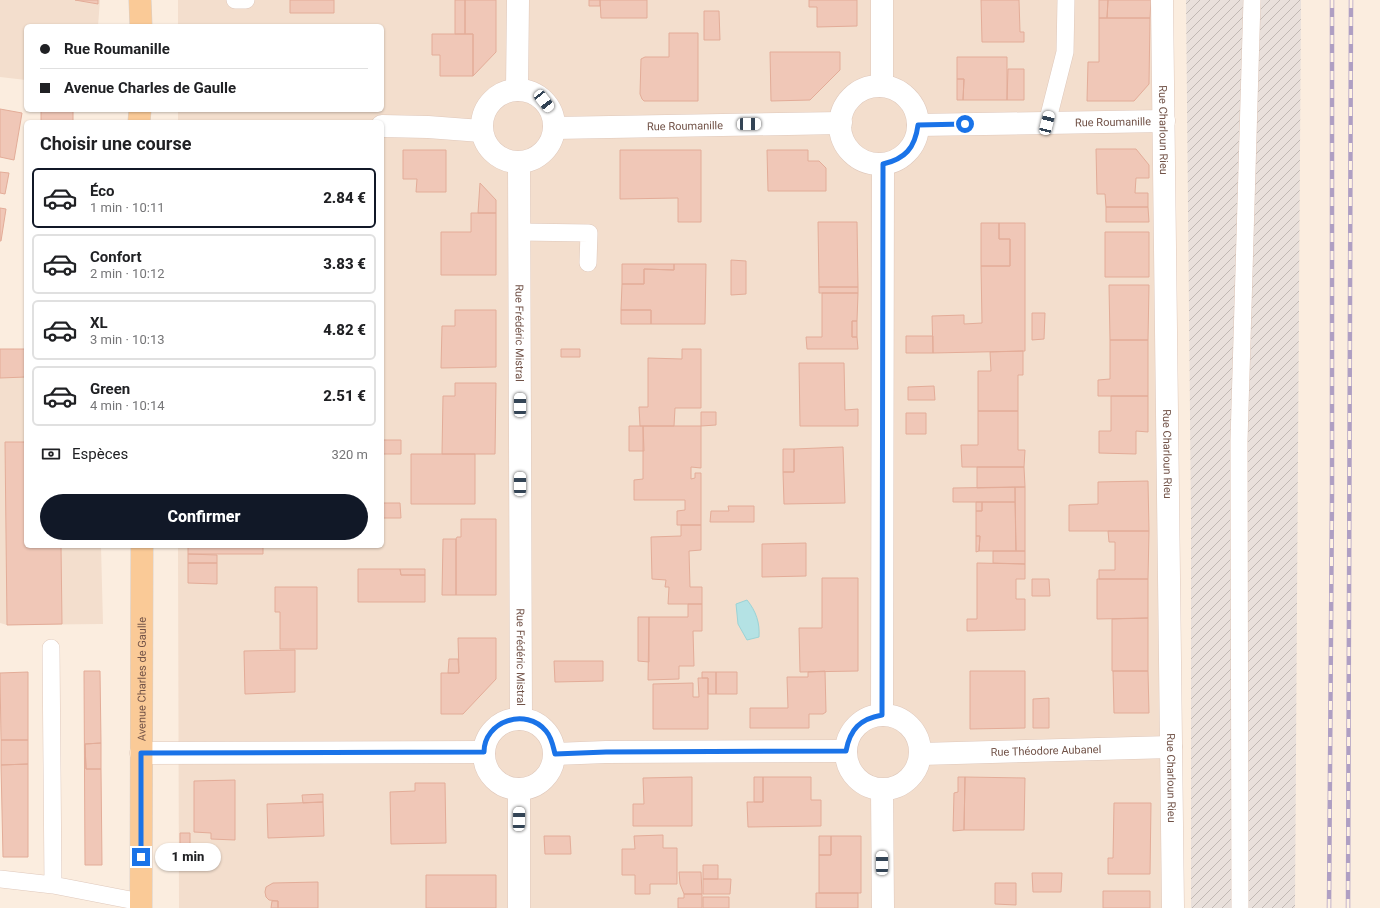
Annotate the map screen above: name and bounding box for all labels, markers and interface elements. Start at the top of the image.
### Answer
text: Rue Roumanille [64,40,170,58]
text: Avenue Charles de Gaulle [64,79,236,97]
street label: Rue Charloun Rieu [1157,85,1171,175]
car [532,88,556,114]
car [1038,110,1056,136]
route start [956,115,974,133]
street label: Rue Roumanille [1075,115,1151,129]
car [737,118,761,130]
street label: Rue Roumanille [647,119,723,133]
text: Choisir une course [40,133,191,154]
icon: car [42,180,78,216]
text: Éco [90,182,115,200]
text: 2.84 € [323,189,366,207]
text: 1 min · 10:11 [90,200,165,215]
icon: car [42,246,78,282]
text: Confort [90,248,141,266]
text: 3.83 € [323,255,366,273]
text: 2 min · 10:12 [90,266,165,281]
street label: Rue Frédéric Mistral [513,284,526,382]
icon: car [42,312,78,348]
text: XL [90,314,108,332]
text: 4.82 € [323,321,366,339]
text: 3 min · 10:13 [90,332,165,347]
icon: car [42,378,78,414]
text: Green [90,380,130,398]
text: 2.51 € [323,387,366,405]
car [514,393,526,417]
text: 4 min · 10:14 [90,398,165,413]
street label: Rue Charloun Rieu [1160,409,1175,499]
icon: cash [40,443,62,465]
text: Espèces [72,445,128,463]
text: 320 m [331,447,368,462]
car [514,472,526,496]
button: Confirmer [40,494,368,540]
street label: Rue Frédéric Mistral [514,608,527,706]
street label: Avenue Charles de Gaulle [135,617,148,741]
street label: Rue Charloun Rieu [1164,733,1178,823]
street label: Rue Théodore Aubanel [990,742,1101,759]
car [513,807,525,831]
callout: 1 min [155,843,221,871]
route end [132,848,150,866]
text: 1 min [172,849,204,864]
car [876,851,888,875]

